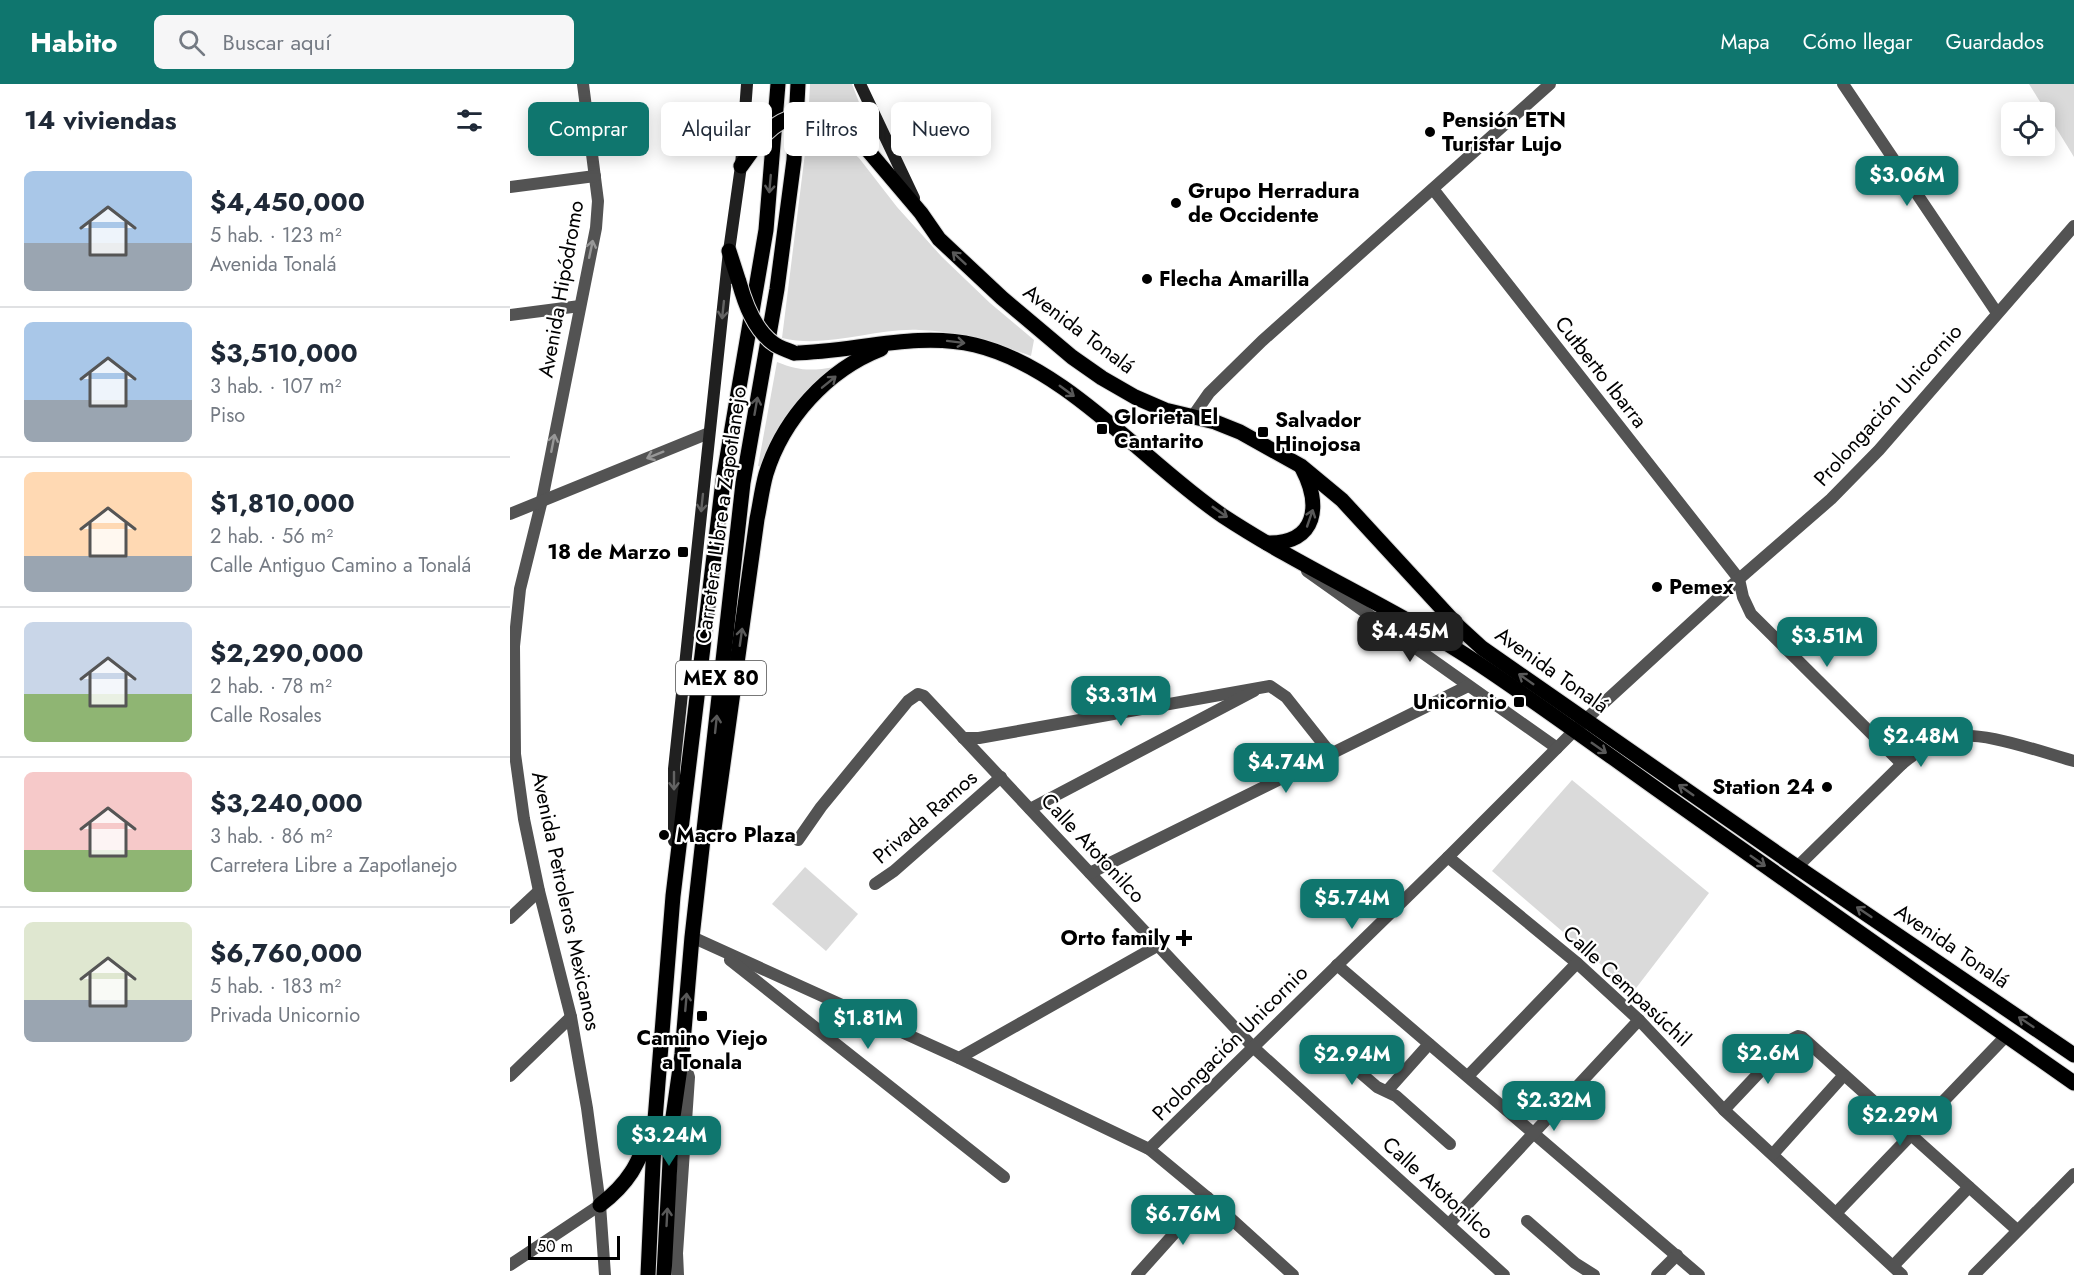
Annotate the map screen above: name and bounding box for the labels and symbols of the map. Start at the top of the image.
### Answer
place label: Pensión ETN Turistar Lujo [1442,105,1566,159]
marker: Pensión ETN Turistar Lujo [1423,125,1437,139]
pin: $3.06M [1858,156,1956,207]
one-way arrow [764,174,775,194]
place label: Grupo Herradura de Occidente [1188,176,1360,230]
marker: Grupo Herradura de Occidente [1169,196,1183,210]
street label: Avenida Hipódromo [531,198,591,380]
one-way arrow [586,240,598,259]
one-way arrow [952,250,967,265]
place label: Flecha Amarilla [1159,264,1309,294]
marker: Flecha Amarilla [1140,272,1154,286]
street label: Avenida Tonalá [1017,277,1141,381]
one-way arrow [717,299,728,319]
street label: Cutberto Ibarra [1548,310,1654,434]
street label: Prolongación Unicornio [1807,317,1969,493]
one-way arrow [946,337,966,348]
one-way arrow [821,375,837,388]
street label: Carretera Libre a Zapotlanejo [688,384,754,646]
one-way arrow [1058,385,1074,398]
one-way arrow [751,397,762,416]
place label: Glorieta El Cantarito [1114,402,1218,456]
place label: Salvador Hinojosa [1275,405,1362,459]
marker: Glorieta El Cantarito [1095,422,1109,436]
marker: Salvador Hinojosa [1256,425,1270,439]
one-way arrow [548,434,559,453]
one-way arrow [646,450,665,461]
one-way arrow [696,493,707,513]
one-way arrow [1211,506,1227,519]
one-way arrow [1305,509,1316,527]
place label: 18 de Marzo [547,537,671,567]
marker: 18 de Marzo [676,545,690,559]
place label: Pemex [1669,572,1734,602]
marker: Pemex [1650,580,1664,594]
pin: $4.45M [1361,612,1459,663]
pin: $3.51M [1778,617,1876,668]
street label: Avenida Tonalá [1489,620,1615,720]
one-way arrow [735,628,746,648]
road number: MEX 80 [676,661,766,695]
one-way arrow [1519,673,1535,685]
pin: $3.31M [1072,676,1170,727]
place label: Unicornio [1413,687,1507,717]
marker: Unicornio [1512,695,1526,709]
one-way arrow [711,715,722,735]
pin: $2.48M [1872,717,1970,768]
one-way arrow [1590,742,1606,754]
pin: $4.74M [1237,743,1335,794]
street label: Privada Ramos [866,763,984,871]
street label: Avenida Petroleros Mexicanos [524,769,608,1033]
one-way arrow [668,771,680,791]
place label: Station 24 [1712,772,1815,802]
marker: Station 24 [1820,780,1834,794]
one-way arrow [1679,784,1695,796]
street label: Calle Atotonilco [1034,786,1152,910]
place label: Macro Plaza [676,820,796,850]
marker: Macro Plaza [657,828,671,842]
one-way arrow [1749,855,1766,867]
pin: $5.74M [1303,879,1401,930]
street label: Avenida Tonalá [1889,896,2015,996]
one-way arrow [1857,906,1873,918]
street label: Calle Cempasúchil [1556,919,1698,1053]
place label: Orto family [1061,923,1171,953]
marker: Orto family [1175,929,1193,947]
street label: Prolongación Unicornio [1145,958,1315,1128]
one-way arrow [681,992,692,1012]
pin: $1.81M [819,999,917,1050]
marker: Camino Viejo a Tonala [695,1009,709,1023]
one-way arrow [2018,1016,2034,1028]
place label: Camino Viejo a Tonala [636,1023,768,1077]
pin: $2.6M [1726,1034,1810,1085]
pin: $2.94M [1303,1035,1401,1086]
pin: $2.32M [1505,1081,1603,1132]
pin: $2.29M [1851,1096,1949,1147]
pin: $3.24M [620,1116,718,1167]
street label: Calle Atotonilco [1376,1130,1500,1246]
pin: $6.76M [1134,1195,1232,1246]
one-way arrow [661,1207,672,1227]
scale bar [528,1233,620,1260]

